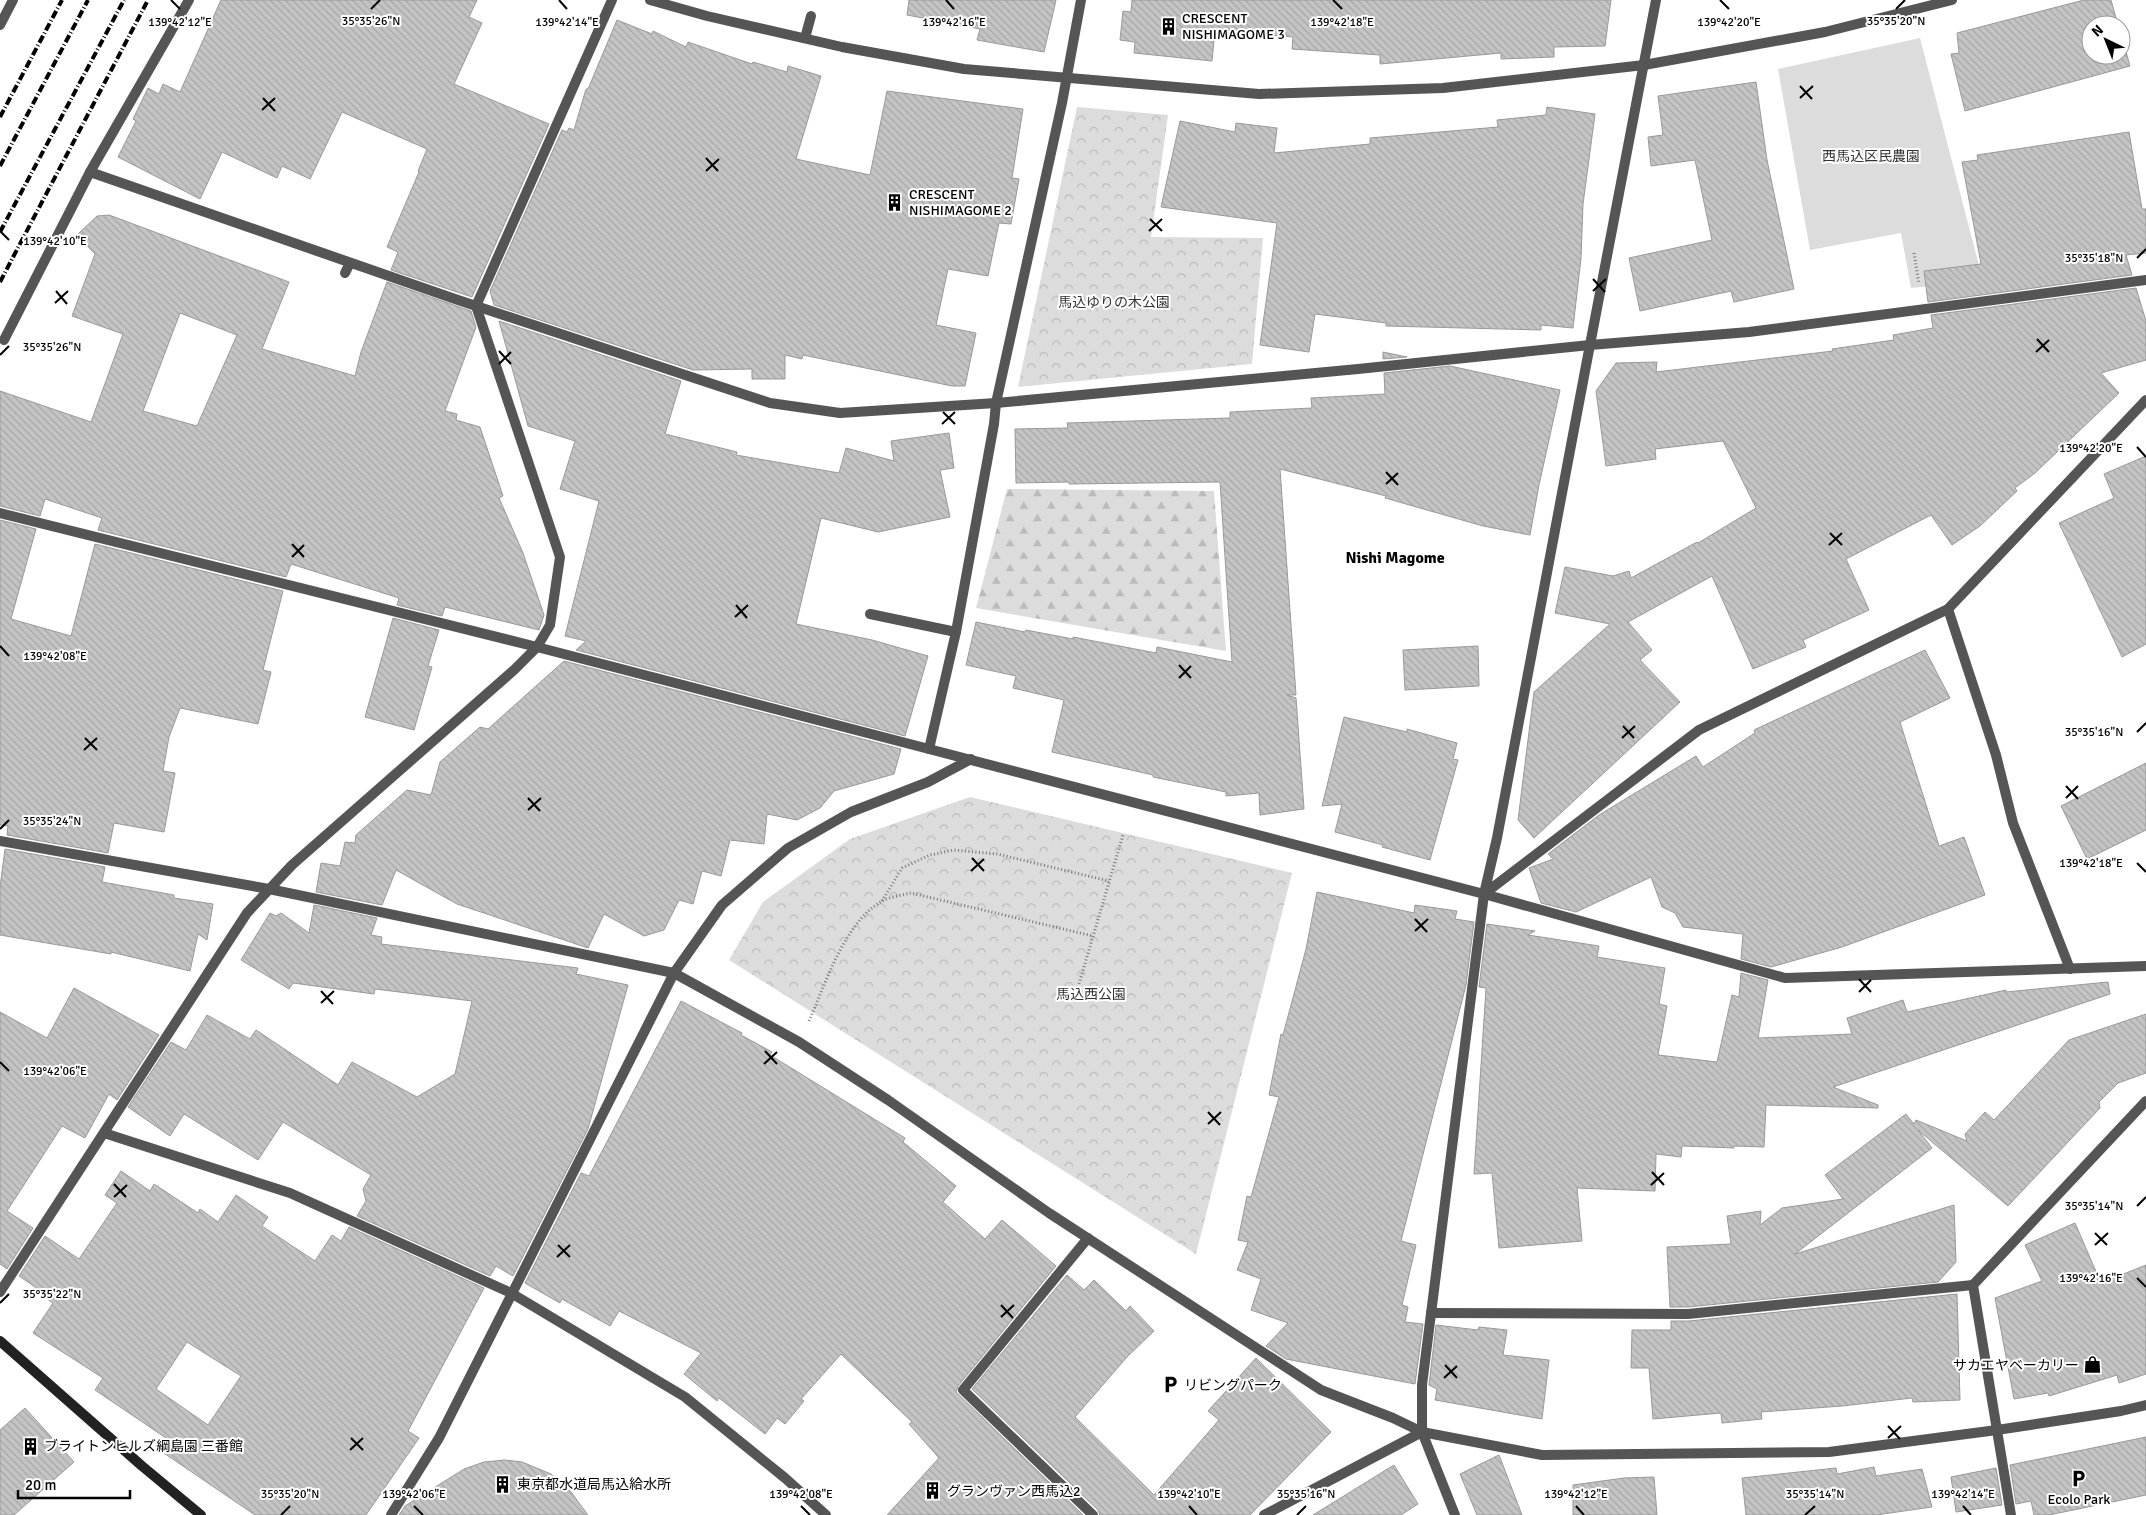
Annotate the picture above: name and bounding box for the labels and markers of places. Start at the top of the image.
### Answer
place label: CRESCENT NISHIMAGOME 3 [1182,10,1285,43]
building icon: CRESCENT NISHIMAGOME 3 [1158,16,1178,36]
place label: CRESCENT NISHIMAGOME 2 [909,186,1012,219]
building icon: CRESCENT NISHIMAGOME 2 [885,192,905,212]
shop icon: サカエヤベーカリー [2083,1355,2103,1375]
place label: サカエヤベーカリー [1953,1357,2079,1374]
parking icon: リビングパーク [1160,1375,1180,1395]
place label: リビングパーク [1184,1377,1282,1394]
building icon: ブライトンヒルズ綱島園 三番館 [20,1436,40,1456]
place label: ブライトンヒルズ綱島園 三番館 [44,1438,243,1455]
parking icon: Ecolo Park [2069,1469,2089,1489]
building icon: 東京都水道局馬込給水所 [493,1474,513,1494]
place label: 東京都水道局馬込給水所 [517,1476,671,1493]
building icon: グランヴァン西馬込2 [923,1481,943,1501]
place label: グランヴァン西馬込2 [947,1483,1081,1500]
place label: Ecolo Park [2048,1491,2110,1508]

